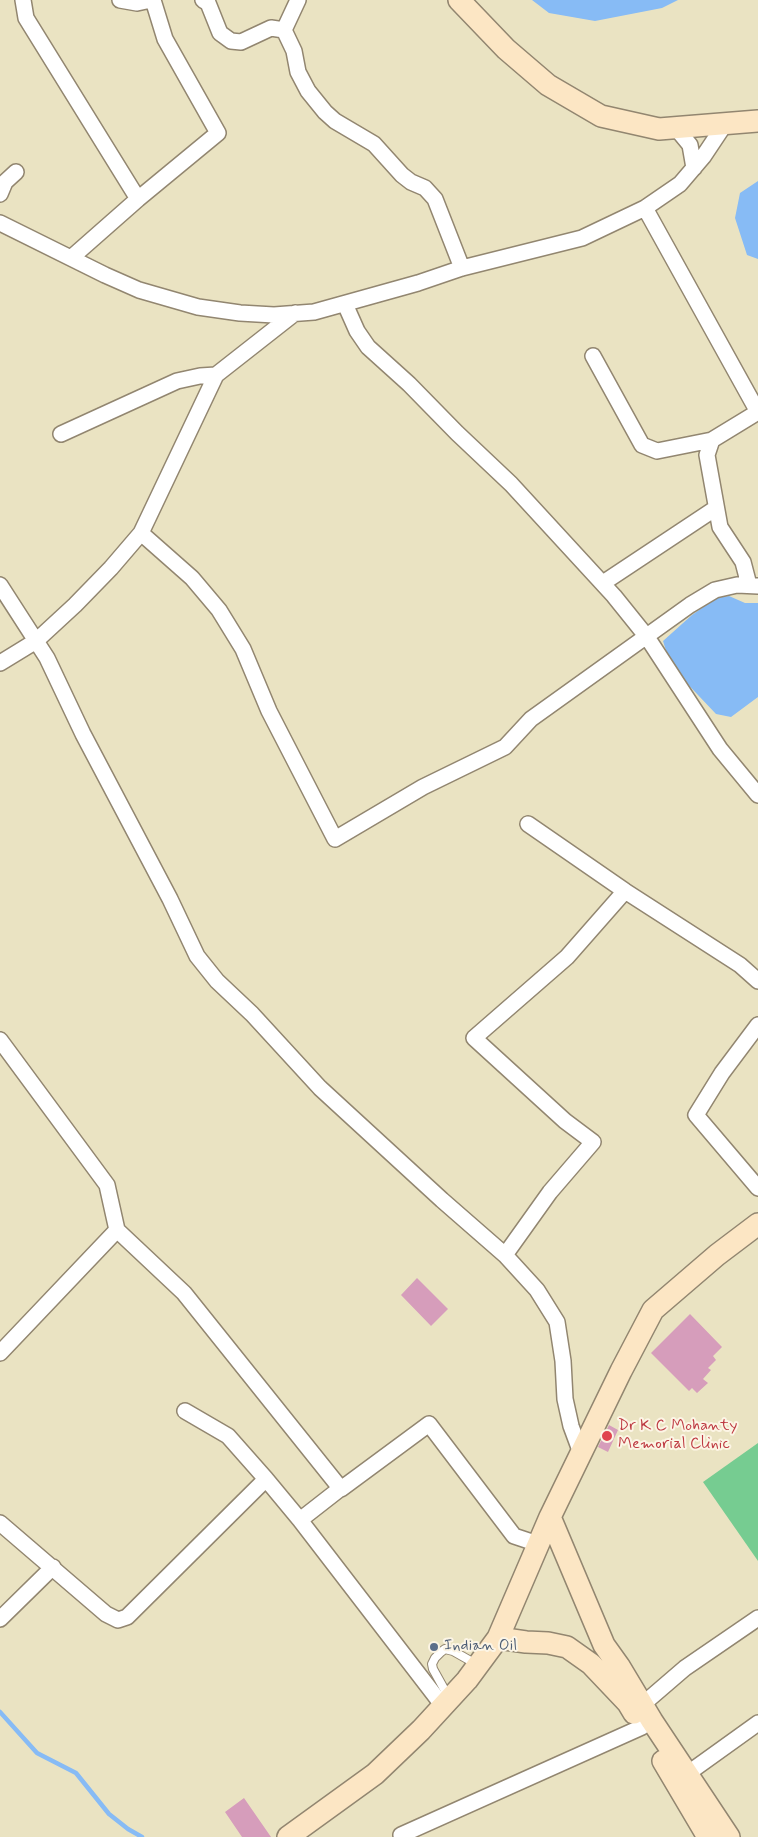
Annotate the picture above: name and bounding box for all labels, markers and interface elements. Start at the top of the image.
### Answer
place label: Dr K C Mohanty Memorial Clinic [618,1417,737,1455]
marker: Dr K C Mohanty Memorial Clinic [600,1429,614,1443]
place label: Indian Oil [444,1637,517,1657]
marker: Indian Oil [428,1641,440,1653]

